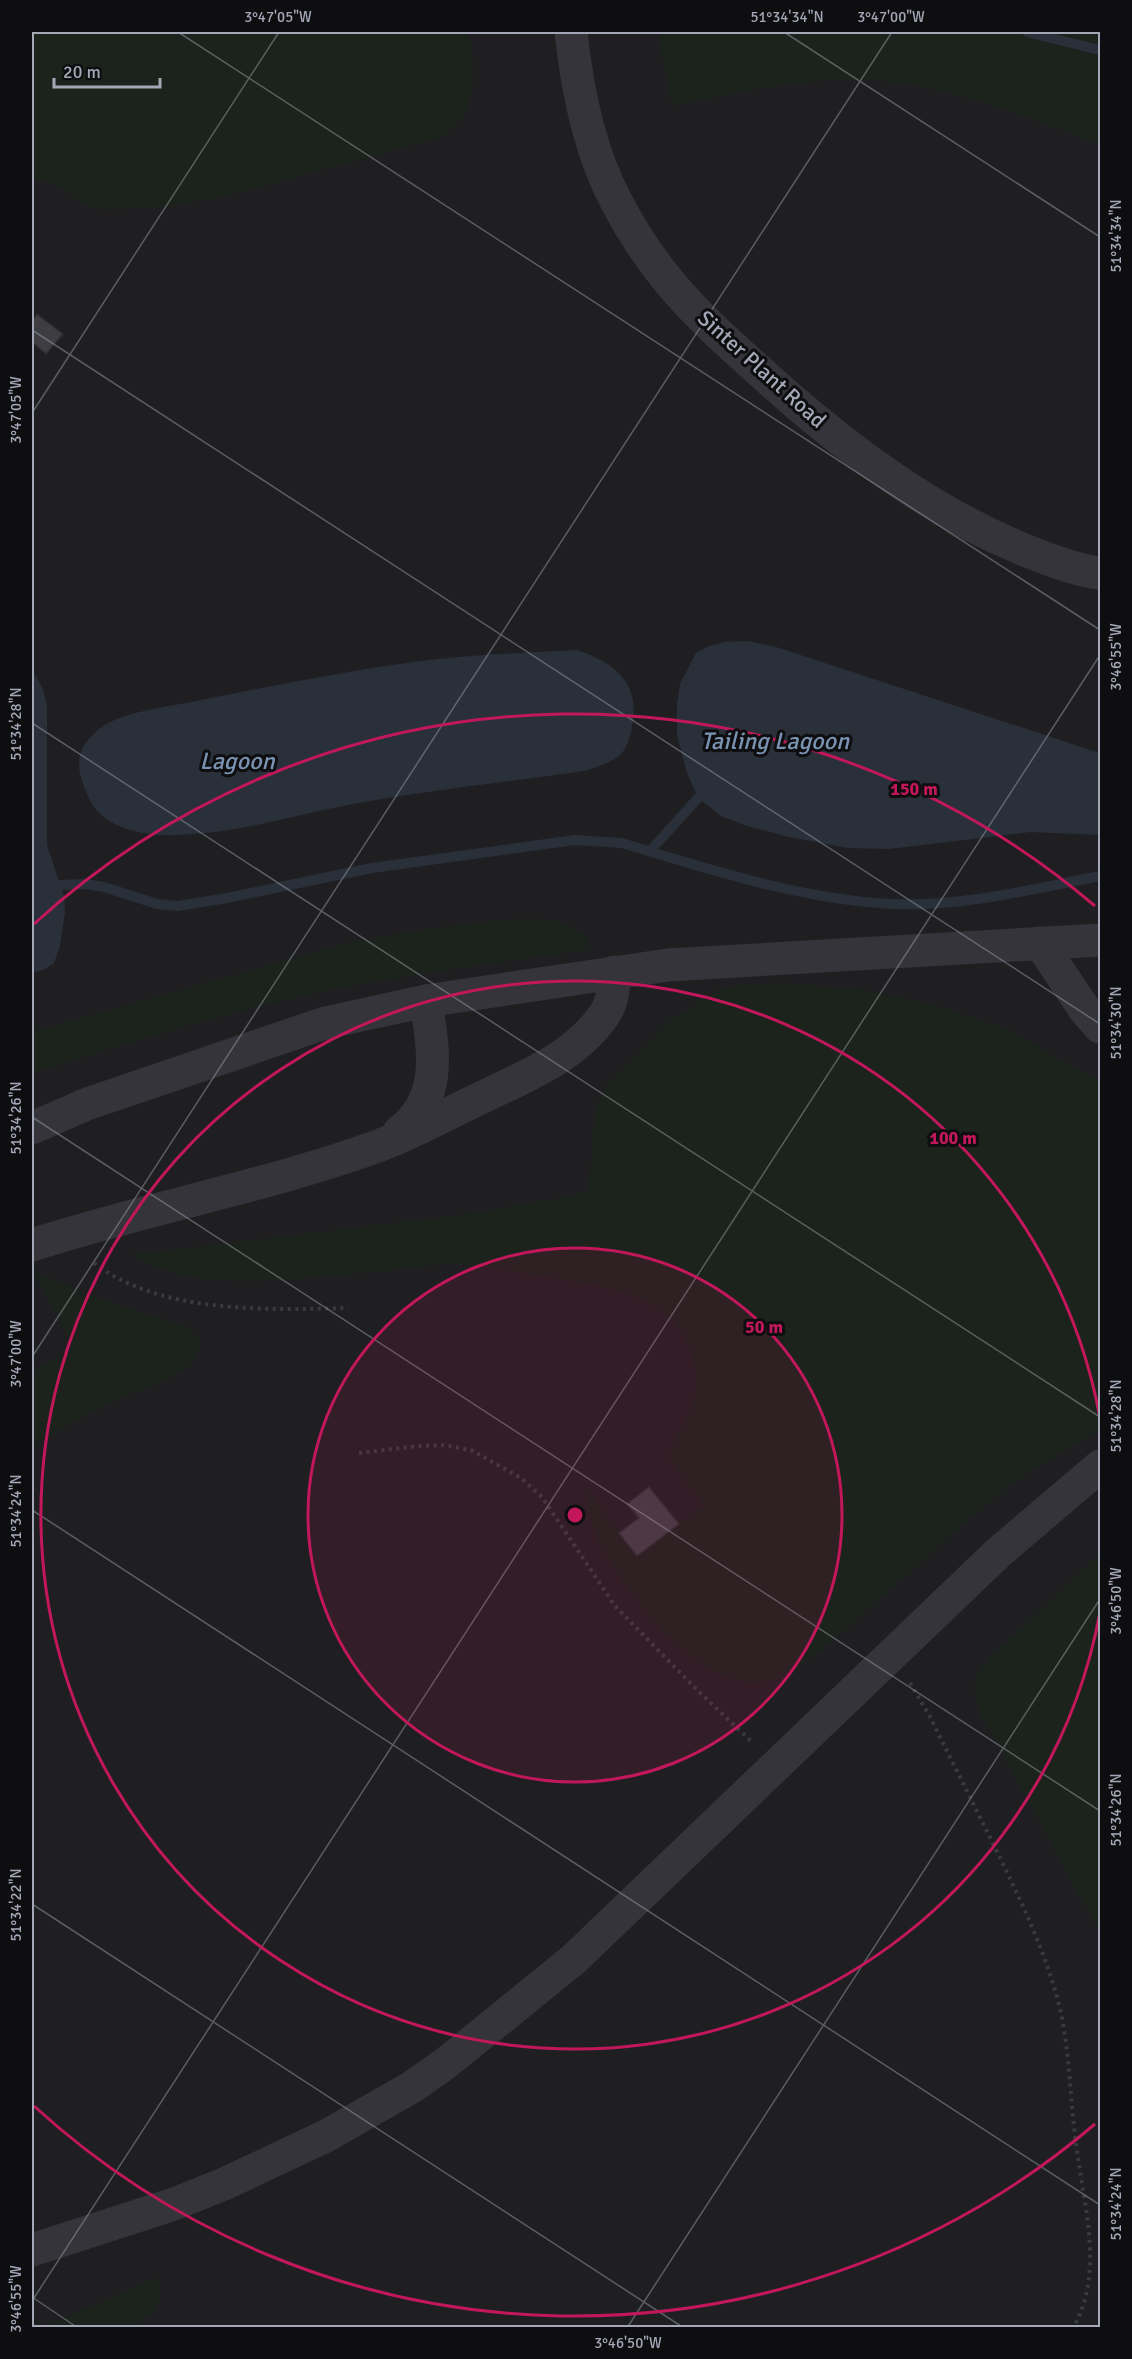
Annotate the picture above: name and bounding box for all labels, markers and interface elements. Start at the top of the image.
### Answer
text: 3°47'05"W [244,8,312,26]
text: 51°34'34"N [750,8,824,26]
text: 3°47'00"W [857,8,925,26]
scale bar [54,51,160,89]
text: 20 m [63,61,101,83]
text: 51°34'34"N [1107,199,1125,273]
street label: Sinter Plant Road [692,304,832,434]
text: 3°47'05"W [7,376,25,444]
text: 3°46'55"W [1107,623,1125,691]
text: 51°34'28"N [7,687,25,761]
water label: Tailing Lagoon [701,726,850,756]
water label: Lagoon [199,746,275,776]
text: 150 m [890,778,938,800]
text: 51°34'30"N [1107,986,1125,1060]
text: 51°34'26"N [7,1081,25,1155]
text: 100 m [929,1127,977,1149]
text: 50 m [745,1316,783,1338]
text: 3°47'00"W [7,1320,25,1388]
text: 51°34'28"N [1107,1379,1125,1453]
text: 51°34'24"N [7,1474,25,1548]
centre of rings [565,1505,585,1525]
text: 3°46'50"W [1107,1567,1125,1635]
text: 51°34'26"N [1107,1773,1125,1847]
text: 51°34'22"N [7,1868,25,1942]
text: 51°34'24"N [1107,2167,1125,2241]
text: 3°46'55"W [7,2265,25,2333]
text: 3°46'50"W [594,2334,662,2352]

